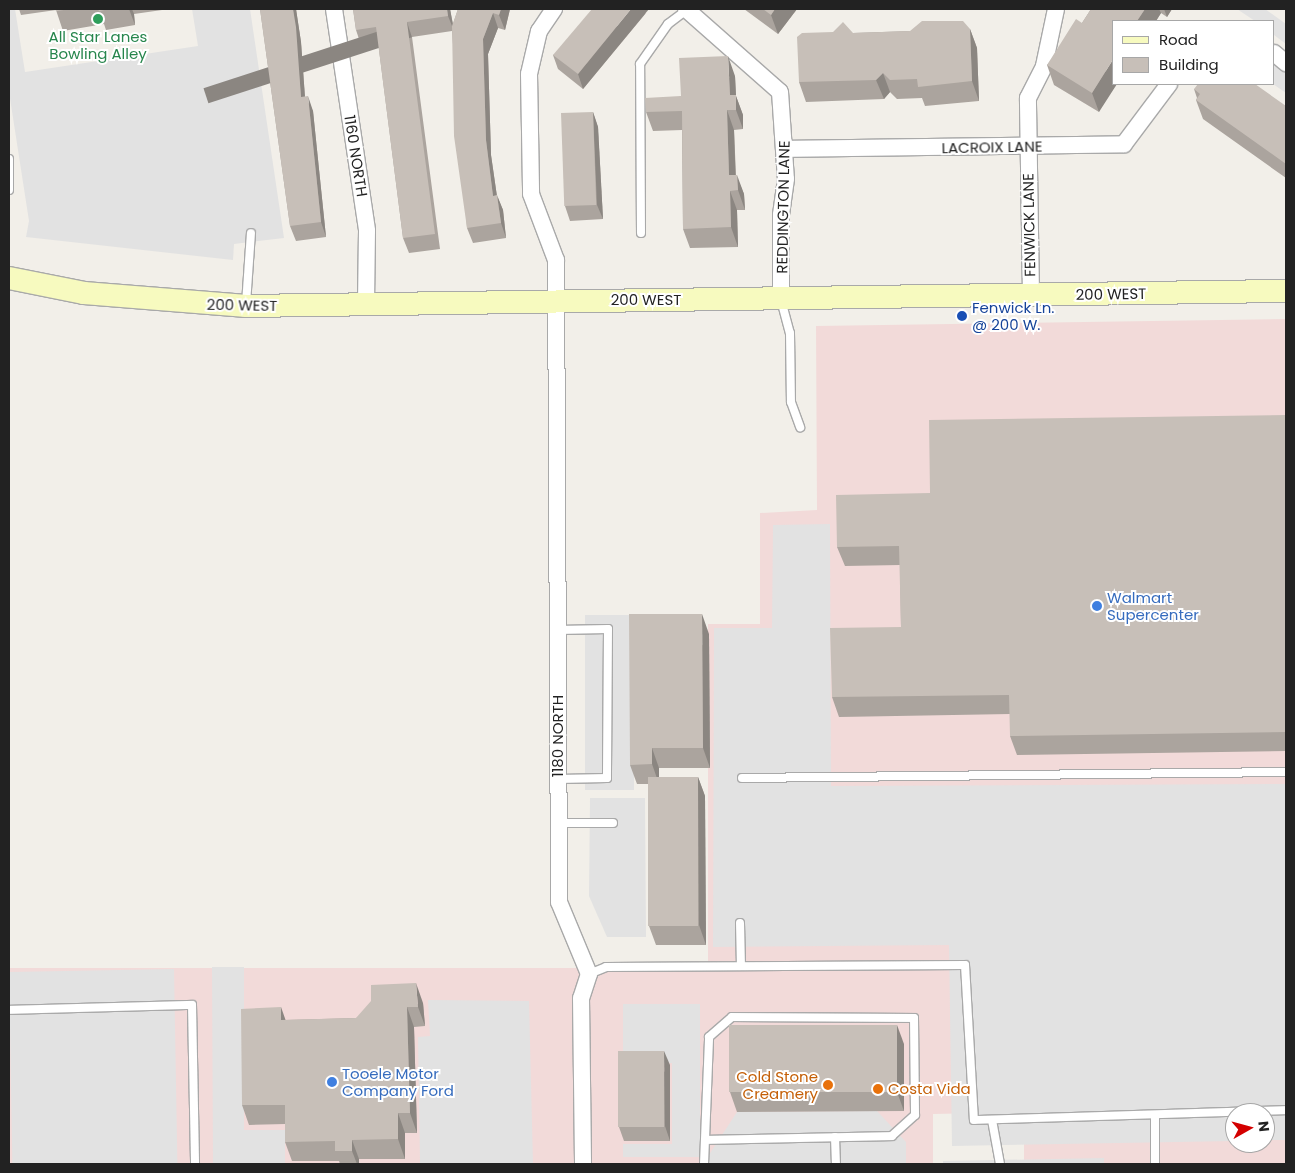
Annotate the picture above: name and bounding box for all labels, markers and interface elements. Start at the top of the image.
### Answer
marker: All Star Lanes Bowling Alley [92,13,104,25]
legend [1112,20,1275,85]
place label: All Star Lanes Bowling Alley [49,27,147,62]
text: Road [1159,29,1198,50]
text: Building [1159,54,1219,75]
street label: 1160 NORTH [341,114,371,198]
street label: LACROIX LANE [941,137,1043,157]
street label: REDDINGTON LANE [773,140,793,274]
street label: FENWICK LANE [1019,173,1039,277]
street label: 200 WEST [1075,284,1147,304]
street label: 200 WEST [611,291,681,309]
street label: 200 WEST [206,295,278,315]
place label: Fenwick Ln. @ 200 W. [972,298,1055,333]
marker: Fenwick Ln. @ 200 W. [956,310,968,322]
place label: Walmart Supercenter [1107,588,1199,623]
marker: Walmart Supercenter [1091,600,1103,612]
street label: 1180 NORTH [549,695,567,777]
place label: Tooele Motor Company Ford [342,1064,454,1099]
place label: Cold Stone Creamery [736,1067,818,1102]
marker: Tooele Motor Company Ford [326,1076,338,1088]
marker: Cold Stone Creamery [822,1079,834,1091]
place label: Costa Vida [888,1080,971,1098]
marker: Costa Vida [872,1083,884,1095]
north arrow [1225,1103,1275,1153]
text: N [1253,1120,1274,1133]

